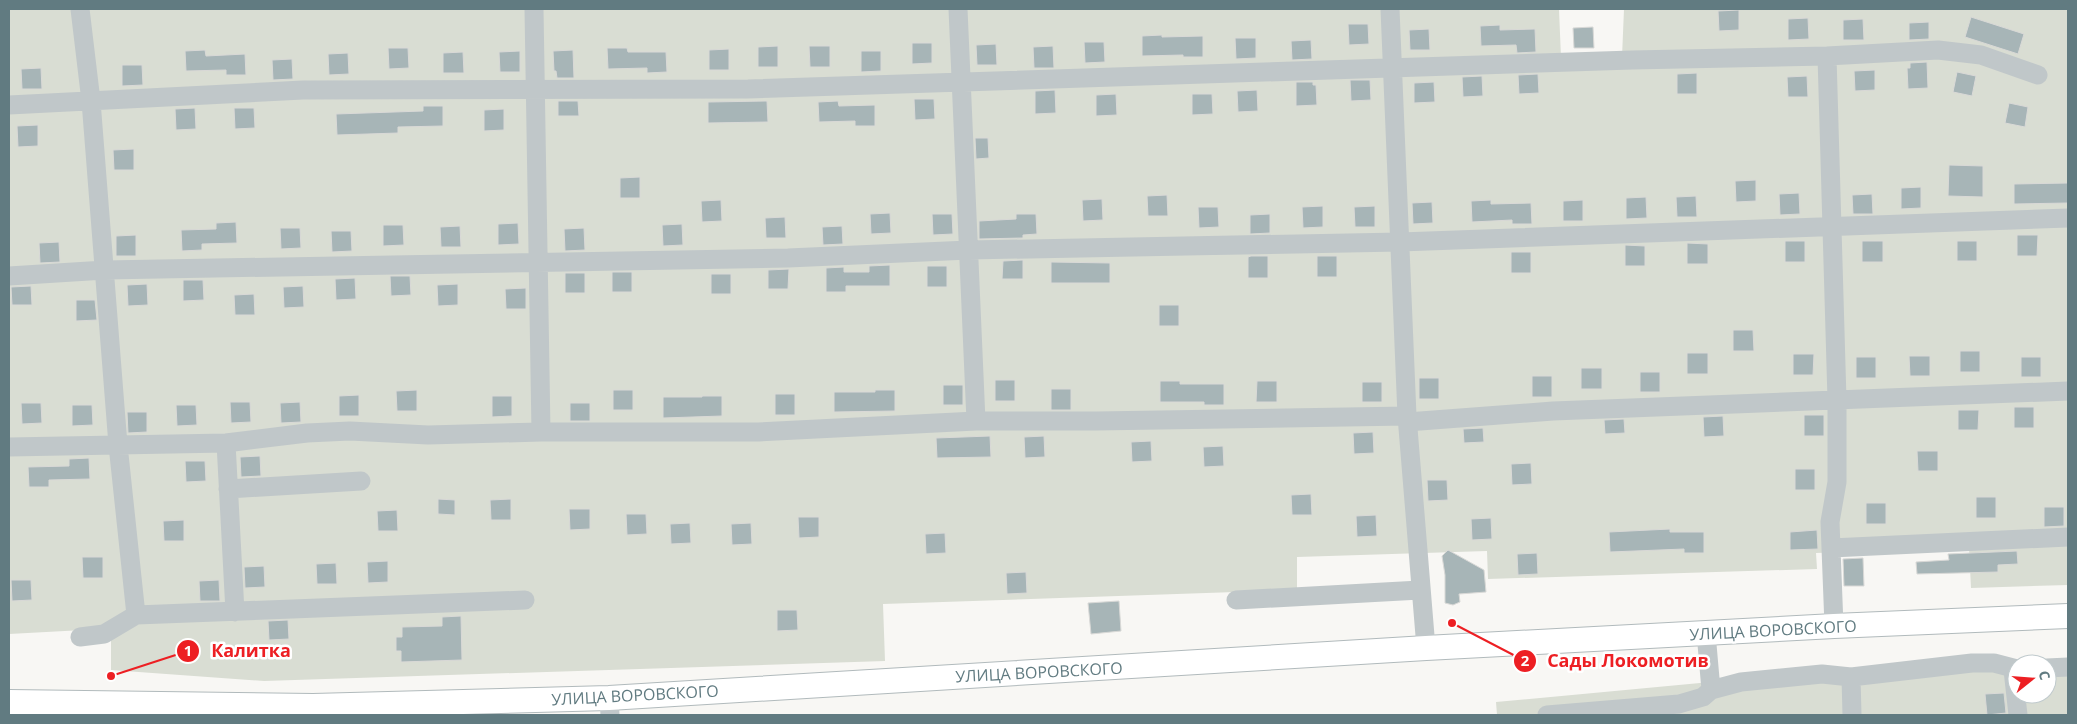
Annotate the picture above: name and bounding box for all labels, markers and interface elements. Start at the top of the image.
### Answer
street label: УЛИЦА ВОРОВСКОГО [1689,615,1857,645]
callout: Калитка [176,634,300,667]
text: Калитка [211,638,291,662]
text: 1 [184,640,192,660]
callout: Сады Локомотив [1512,644,1719,677]
text: Сады Локомотив [1547,648,1709,672]
text: 2 [1521,650,1530,670]
north arrow [2007,654,2057,704]
street label: УЛИЦА ВОРОВСКОГО [955,657,1123,687]
text: С [2035,668,2055,682]
street label: УЛИЦА ВОРОВСКОГО [551,680,719,710]

